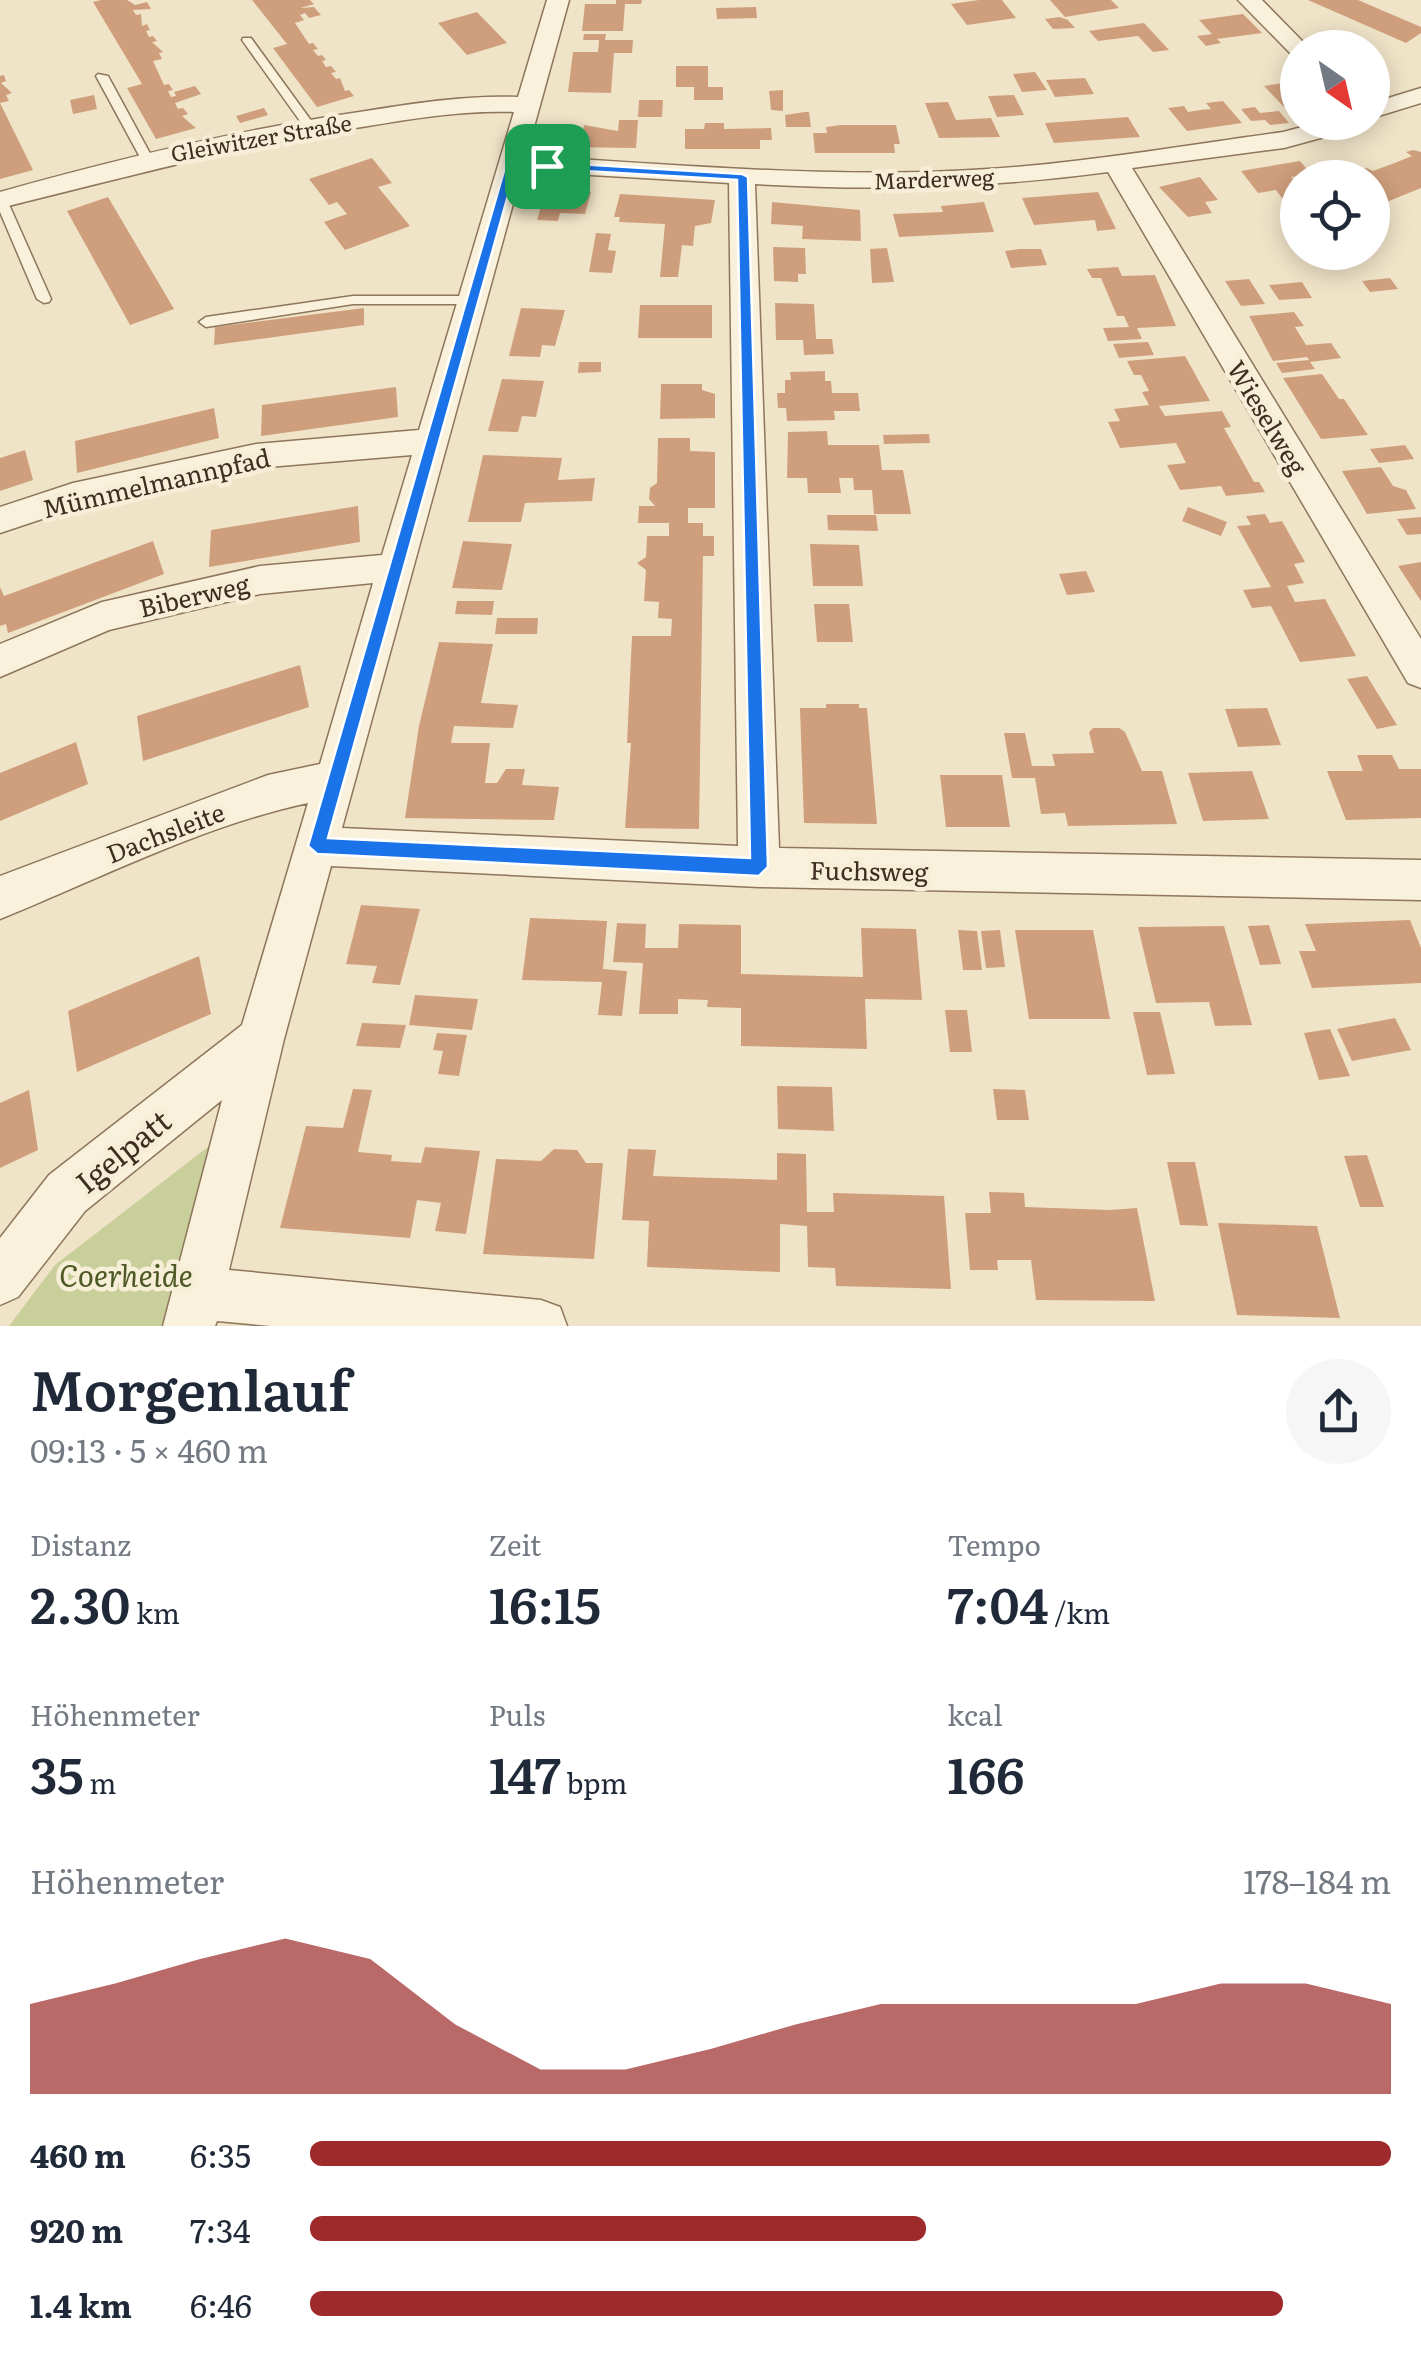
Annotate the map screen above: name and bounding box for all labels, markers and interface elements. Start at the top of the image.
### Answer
north arrow [1280,30,1390,140]
map controls [1280,30,1390,270]
street label: Gleiwitzer Straße [168,105,354,169]
pin [505,124,590,209]
icon: arrive [520,139,575,194]
street label: Marderweg [873,159,996,197]
button: locate [1280,160,1390,270]
street label: Wieselweg [1219,353,1317,481]
street label: Mümmelmannpfad [39,438,273,526]
street label: Biberweg [135,564,253,626]
street label: Dachsleite [100,793,230,871]
street label: Fuchsweg [809,850,929,890]
street label: Igelpatt [65,1098,179,1202]
park label: Coerheide [59,1252,193,1296]
text: Morgenlauf [30,1346,351,1428]
button: share [1286,1359,1391,1464]
text: 09:13 · 5 × 460 m [30,1425,268,1473]
text: Distanz [30,1523,131,1565]
text: Zeit [489,1523,541,1565]
text: Tempo [947,1523,1041,1565]
text: 2.30 [30,1565,130,1639]
text: 16:15 [489,1565,601,1639]
text: 7:04 [947,1565,1049,1639]
text: km [130,1591,180,1633]
text: /km [1049,1591,1110,1633]
text: Höhenmeter [30,1693,200,1735]
text: Puls [489,1693,545,1735]
text: kcal [947,1693,1003,1735]
text: 35 [30,1735,84,1809]
text: 147 [489,1735,561,1809]
text: 166 [947,1735,1024,1809]
text: m [84,1761,117,1803]
text: bpm [561,1761,628,1803]
text: Höhenmeter [30,1856,224,1904]
text: 178–184 m [1243,1856,1391,1904]
text: 460 m [30,2130,126,2178]
text: 6:35 [190,2130,251,2178]
text: 920 m [30,2205,123,2253]
text: 7:34 [190,2205,251,2253]
text: 1.4 km [30,2280,132,2328]
text: 6:46 [190,2280,252,2328]

